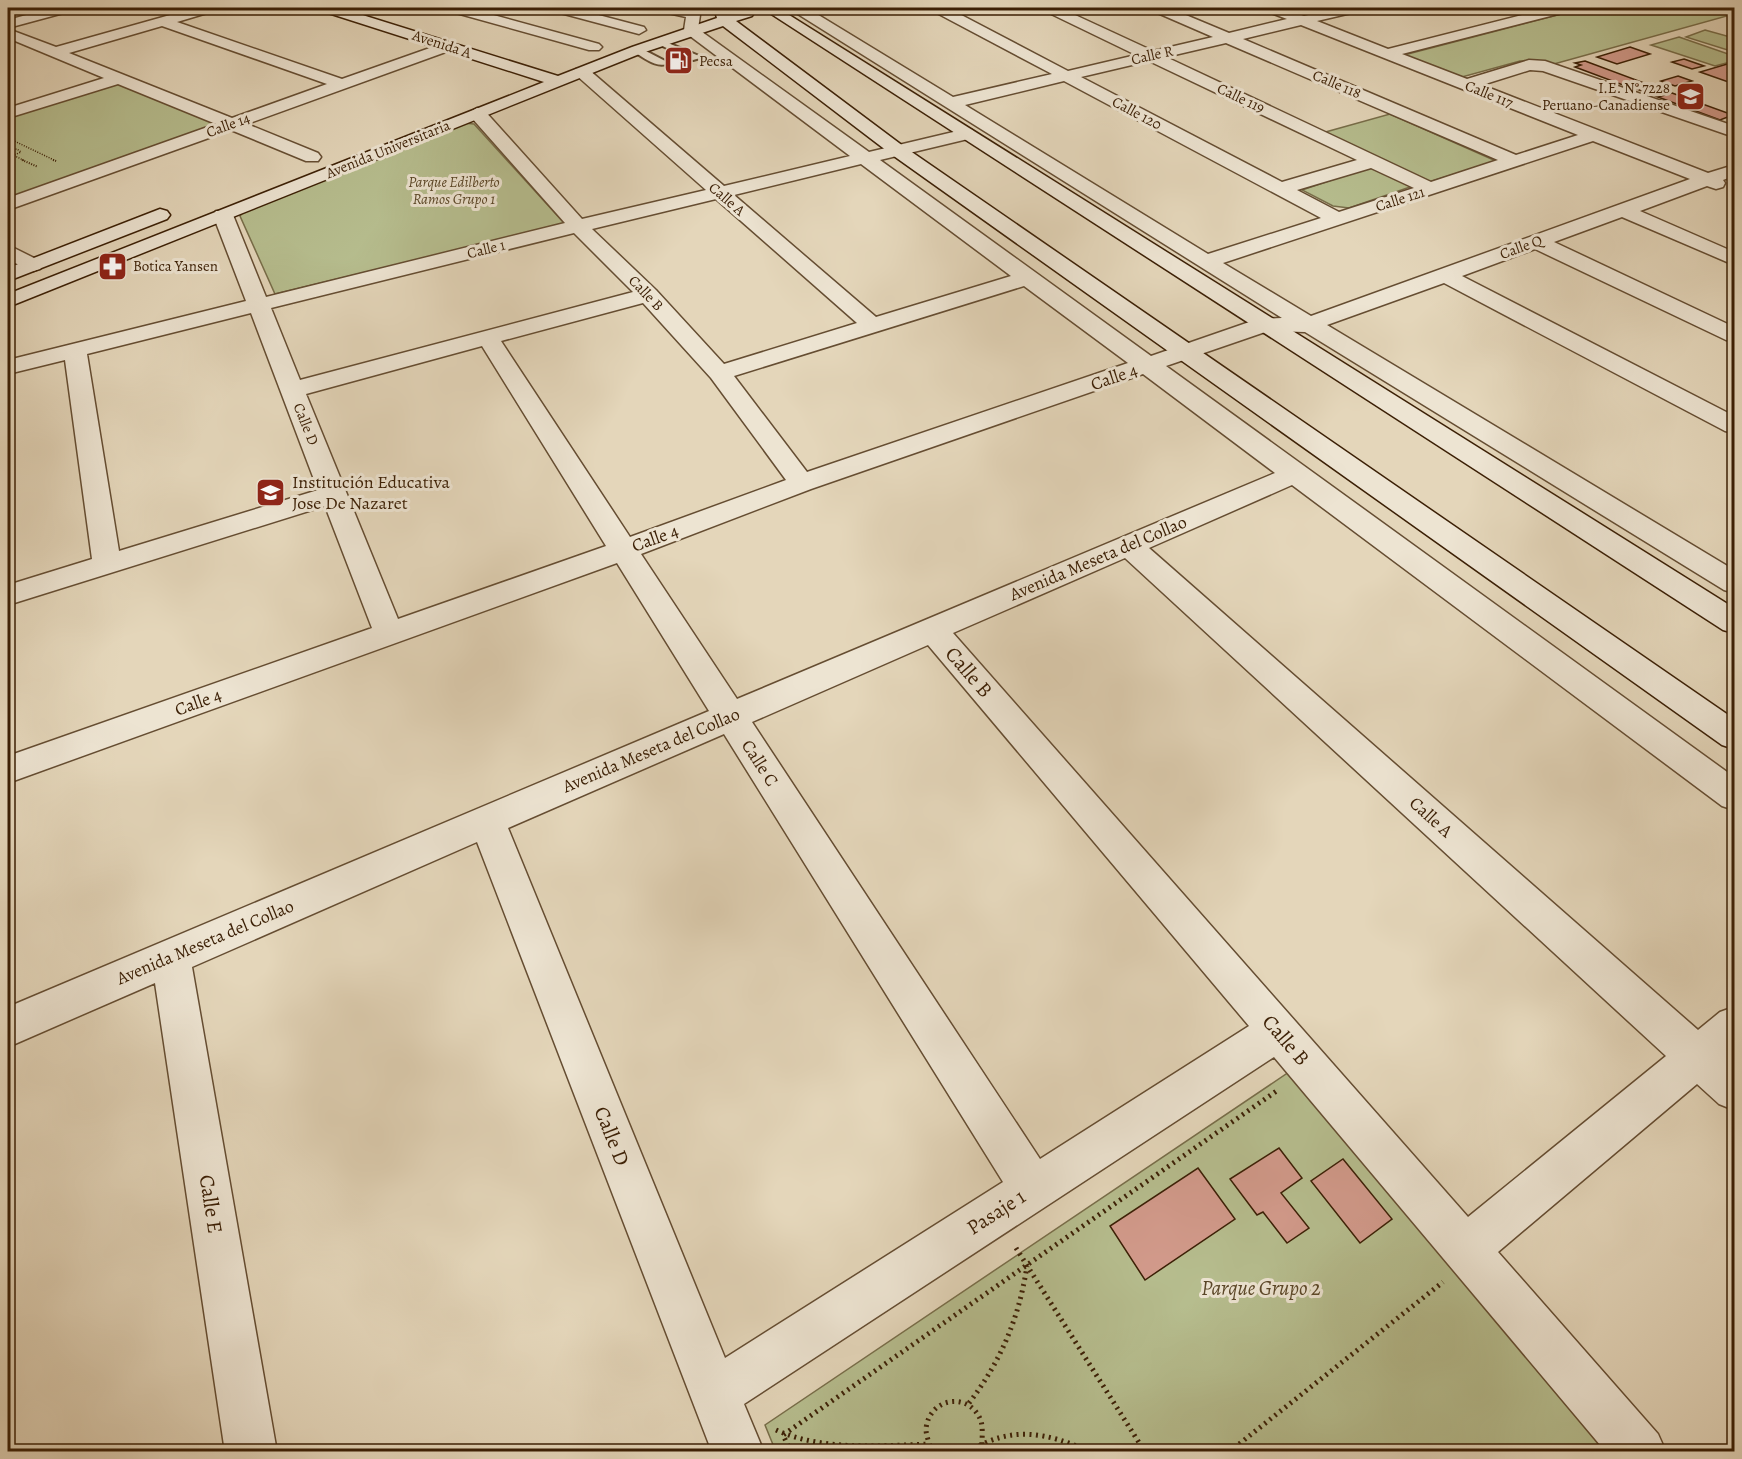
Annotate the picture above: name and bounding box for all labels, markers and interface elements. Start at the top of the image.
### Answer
street label: Avenida A [409,25,474,63]
street label: Calle R [1129,40,1176,70]
fuel station icon: Pecsa [662,45,694,77]
place label: Pecsa [699,51,733,71]
street label: Calle 118 [1310,65,1364,103]
street label: Calle 117 [1462,75,1517,113]
street label: Calle 119 [1214,78,1268,118]
place label: I.E. N° 7228 Peruano-Canadiense [1542,78,1670,115]
school or university icon: I.E. N° 7228 Peruano-Canadiense [1675,81,1707,113]
street label: Calle 120 [1109,92,1165,134]
street label: Calle 14 [203,108,253,142]
street label: Avenida Universitaria [322,115,453,183]
park label: Parque Edilberto Ramos Grupo 1 [408,172,500,209]
street label: Calle A [705,178,750,221]
street label: Calle 121 [1373,182,1427,216]
street label: Calle Q [1497,229,1547,264]
street label: Calle 1 [465,235,507,263]
pharmacy icon: Botica Yansen [96,250,128,282]
place label: Botica Yansen [133,256,218,276]
street label: Calle B [624,271,668,315]
street label: Calle 4 [1087,358,1141,396]
street label: Calle D [288,400,324,448]
place label: Institución Educativa Jose De Nazaret [292,470,450,515]
school or university icon: Institución Educativa Jose De Nazaret [255,476,287,508]
street label: Avenida Meseta del Collao [1005,510,1190,607]
street label: Calle 4 [628,518,682,558]
street label: Calle B [939,640,999,704]
street label: Calle 4 [171,682,225,722]
street label: Avenida Meseta del Collao [558,702,743,799]
street label: Calle C [736,735,784,791]
street label: Calle A [1404,791,1458,843]
street label: Avenida Meseta del Collao [112,894,297,991]
street label: Calle B [1256,1008,1316,1072]
street label: Calle D [587,1102,637,1170]
street label: Calle E [193,1173,229,1235]
street label: Pasaje 1 [961,1183,1031,1241]
park label: Parque Grupo 2 [1201,1274,1321,1302]

